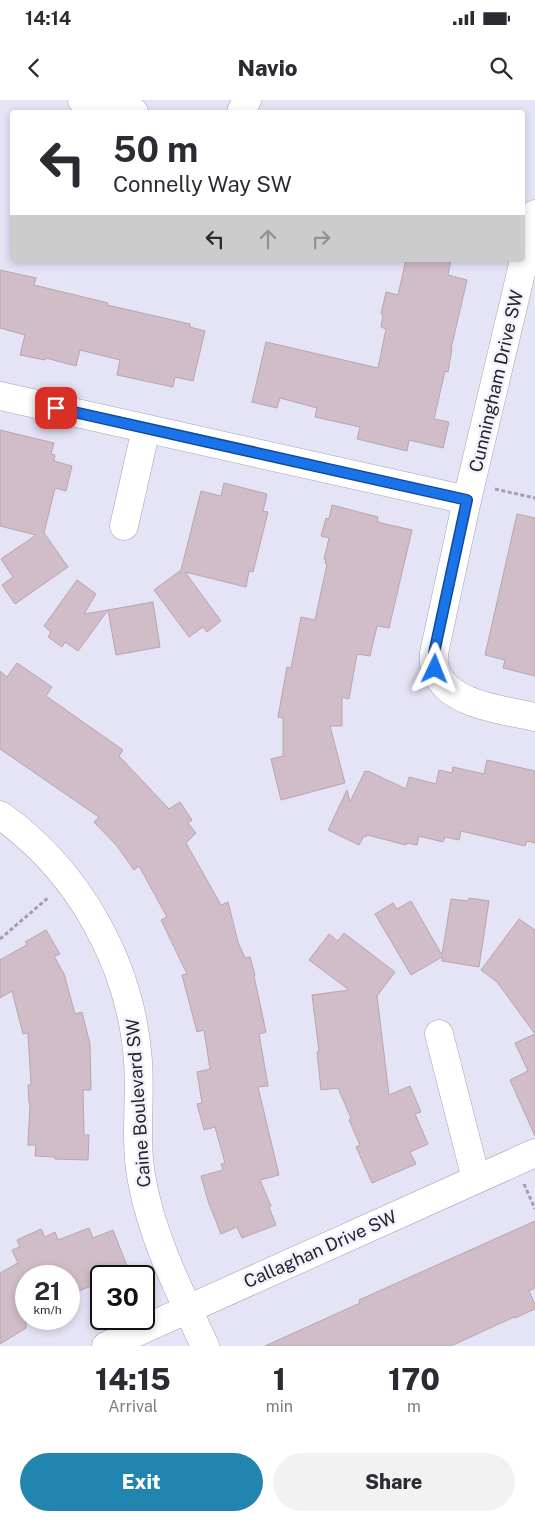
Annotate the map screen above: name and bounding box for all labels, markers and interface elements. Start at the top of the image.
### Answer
text: 14:14 [25,7,71,29]
icon: back [20,54,48,82]
icon: search [487,54,515,82]
text: Navio [237,55,298,81]
text: 50 m [113,129,198,170]
icon: left [30,130,95,195]
text: Connelly Way SW [113,171,292,197]
icon: left [201,225,229,253]
icon: ahead [254,225,282,253]
icon: right [307,225,335,253]
street label: Cunningham Drive SW [465,288,527,474]
pin [35,387,77,429]
icon: arrive [42,394,70,422]
position arrow [408,642,460,694]
street label: Caine Boulevard SW [122,1018,154,1188]
street label: Callaghan Drive SW [240,1206,400,1292]
speed limit sign: 30 [90,1265,155,1330]
text: 21 [34,1276,61,1306]
text: km/h [33,1303,62,1317]
text: 14:15 [95,1361,171,1397]
text: 1 [273,1361,286,1397]
text: 170 [388,1361,440,1397]
text: Arrival [108,1397,158,1416]
text: min [266,1397,293,1416]
text: m [407,1397,421,1416]
button: Exit [20,1453,263,1511]
button: Share [273,1453,515,1511]

